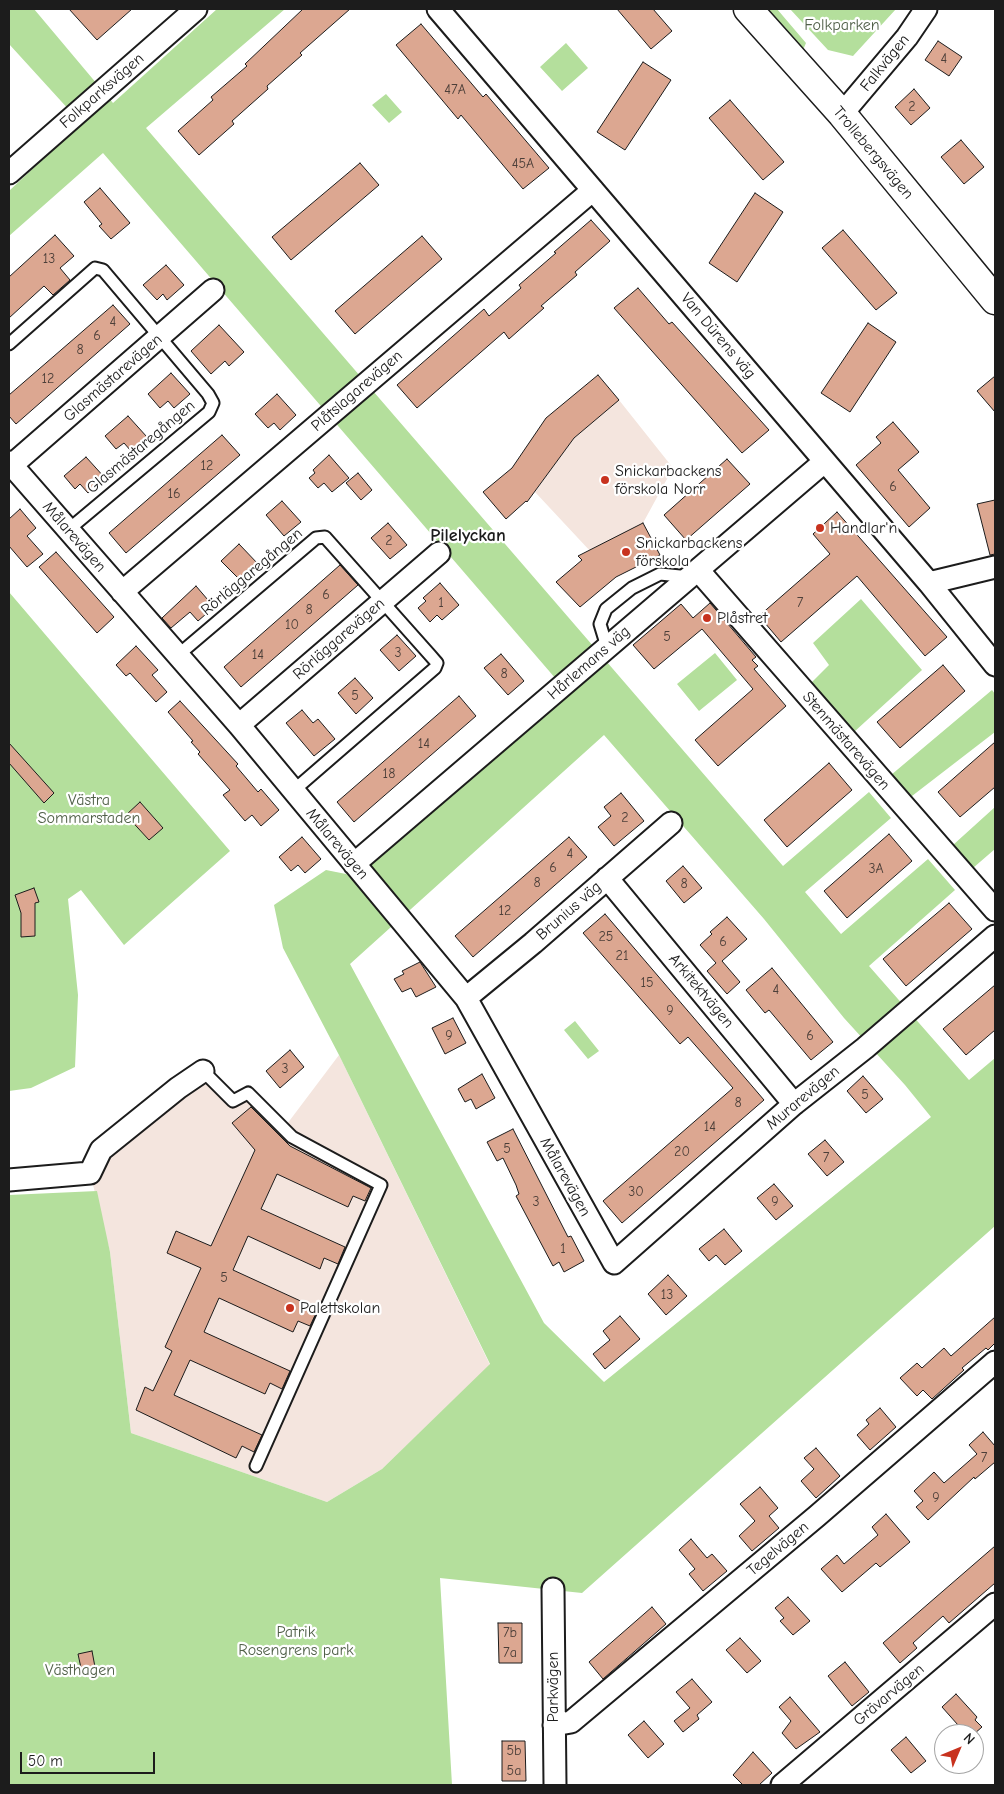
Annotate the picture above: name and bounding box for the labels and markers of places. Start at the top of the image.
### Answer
place label: Snickarbackens förskola Norr [615,461,721,499]
marker: Snickarbackens förskola Norr [599,474,611,486]
place label: Handlar'n [830,518,897,538]
marker: Handlar'n [814,522,826,534]
place label: Snickarbackens förskola [636,533,742,571]
marker: Snickarbackens förskola [620,546,632,558]
place label: Plåstret [717,608,768,628]
marker: Plåstret [701,612,713,624]
place label: Palettskolan [300,1298,380,1318]
marker: Palettskolan [284,1302,296,1314]

